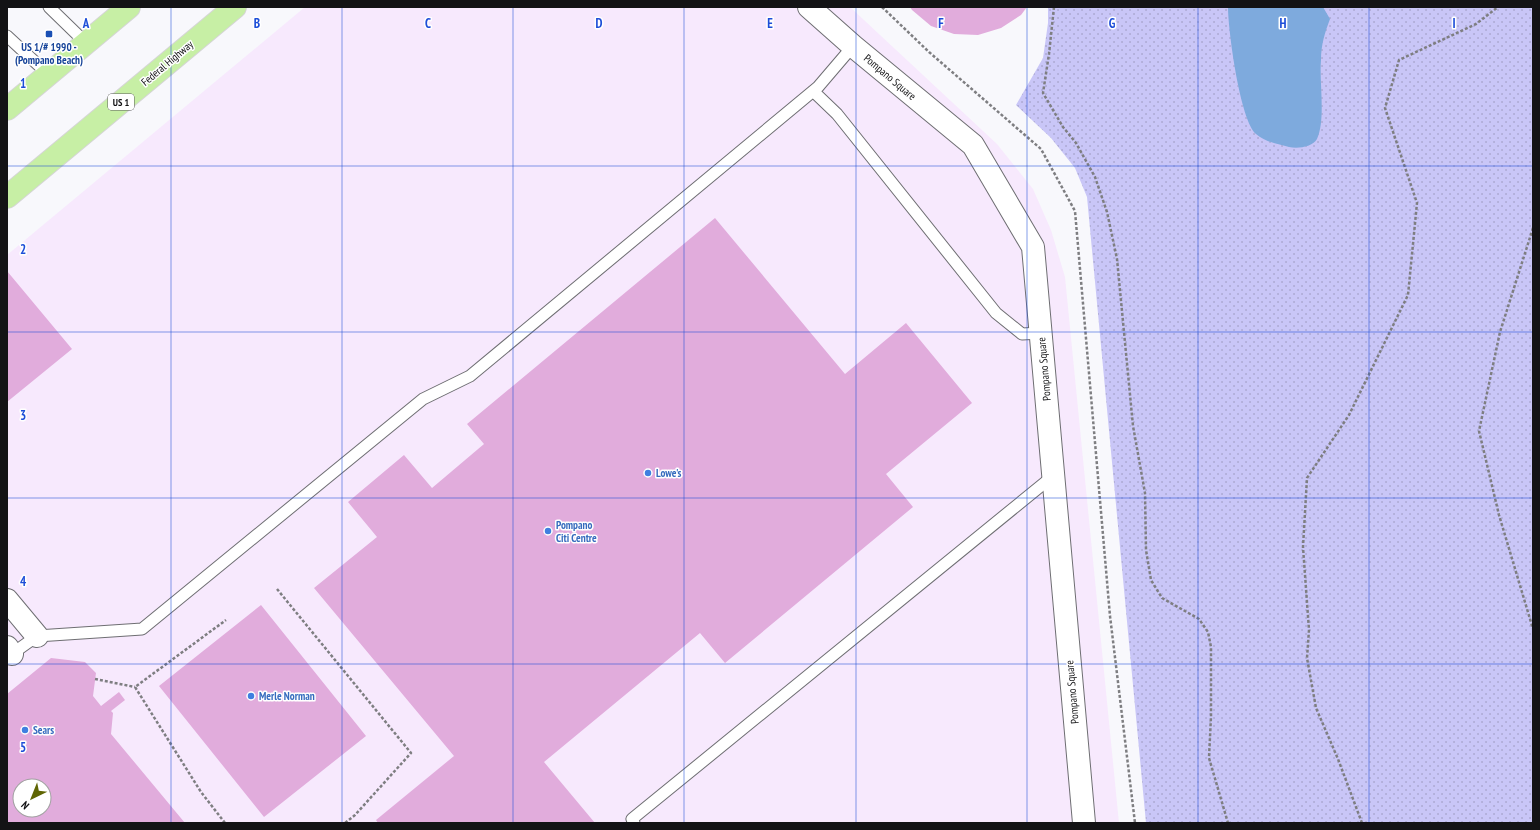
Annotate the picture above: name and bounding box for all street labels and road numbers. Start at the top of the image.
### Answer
street label: Federal Highway [138,37,197,89]
street label: Pompano Square [861,51,919,103]
road number: US 1 [108,94,134,110]
street label: Pompano Square [1034,336,1054,401]
street label: Pompano Square [1062,659,1082,724]

